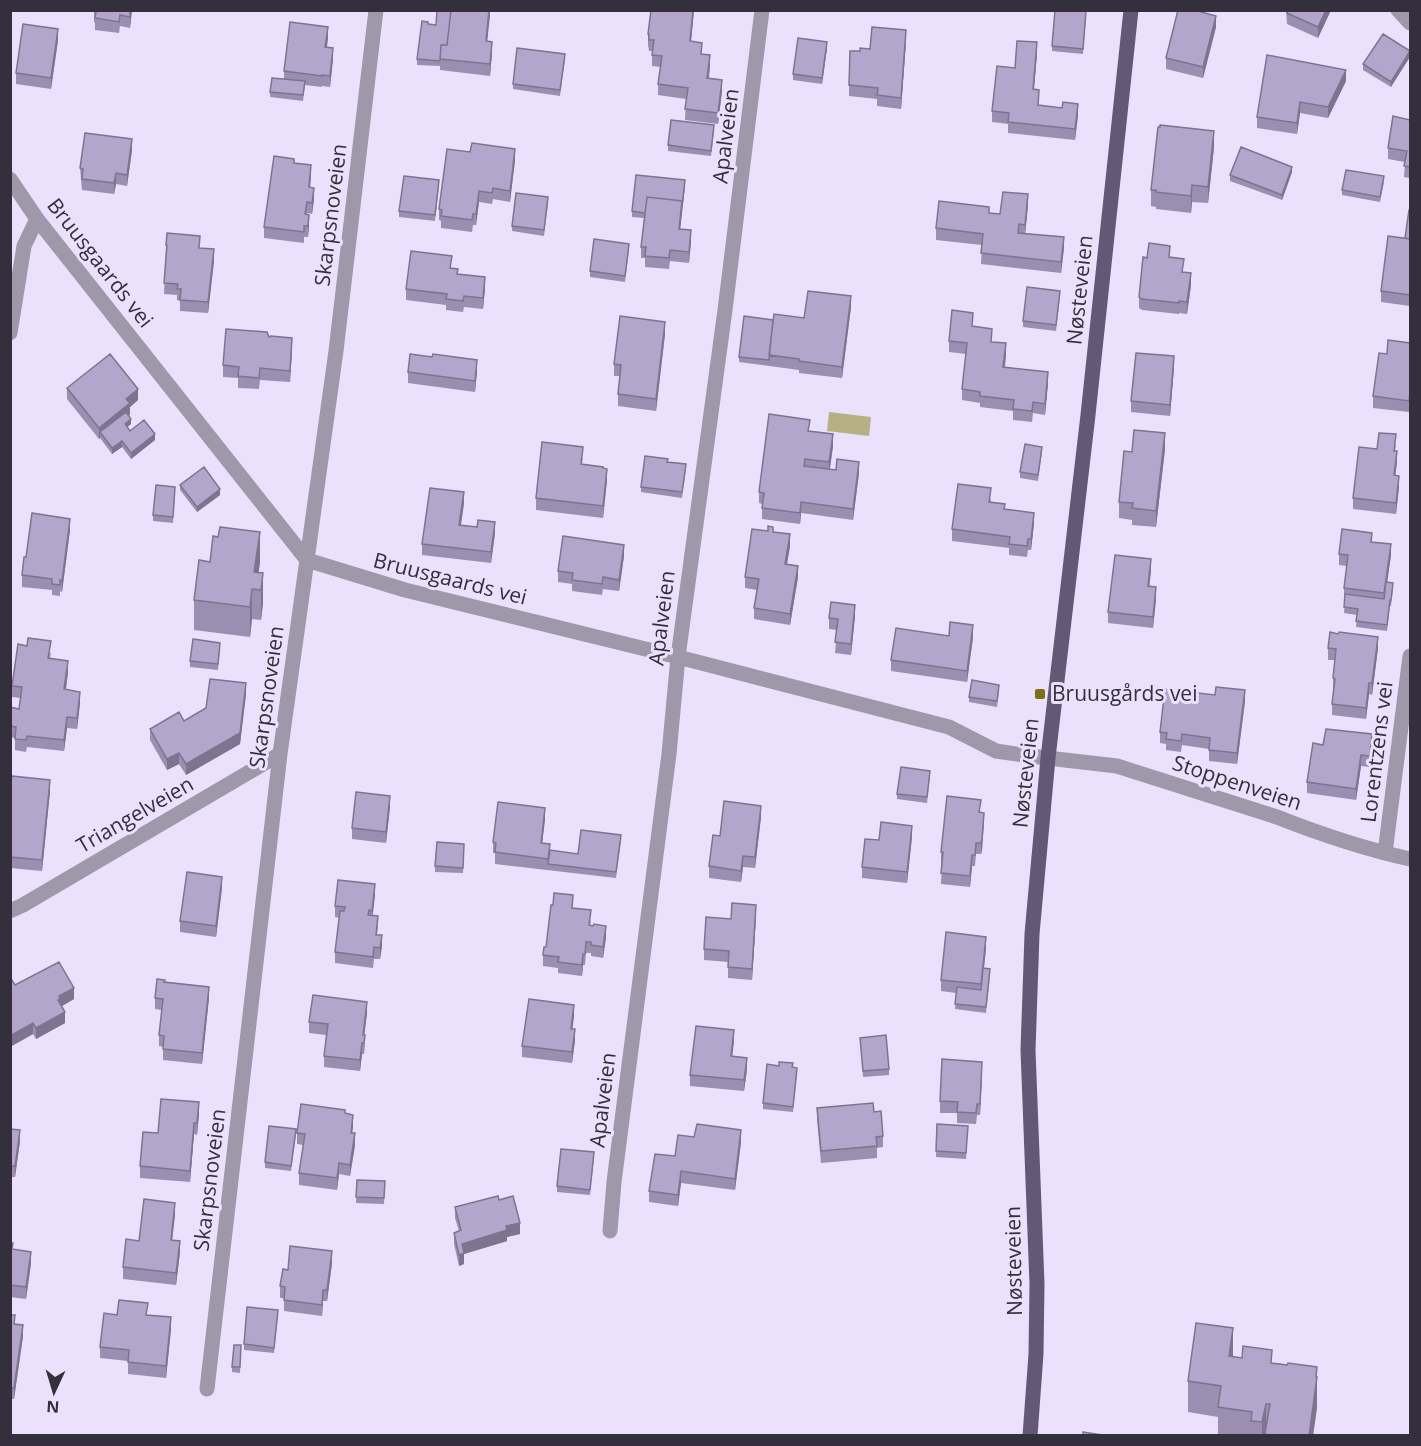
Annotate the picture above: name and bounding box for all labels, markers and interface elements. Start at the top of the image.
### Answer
street label: Apalveien [705,87,745,185]
street label: Skarpsnoveien [307,142,353,288]
street label: Bruusgaards vei [41,192,160,333]
street label: Nøsteveien [1059,234,1099,346]
street label: Bruusgaards vei [371,545,530,611]
street label: Apalveien [641,569,681,667]
street label: Skarpsnoveien [242,624,290,770]
place label: Bruusgårds vei [1052,679,1197,707]
street label: Lorentzens vei [1353,680,1399,824]
marker: Bruusgårds vei [1033,687,1047,701]
street label: Nøsteveien [1005,717,1045,829]
street label: Stoppenveien [1169,748,1305,816]
street label: Triangelveien [71,769,198,859]
street label: Apalveien [582,1051,622,1149]
street label: Skarpsnoveien [186,1107,232,1253]
street label: Nøsteveien [998,1206,1028,1316]
north arrow [24,1362,84,1422]
text: N [46,1396,60,1418]

